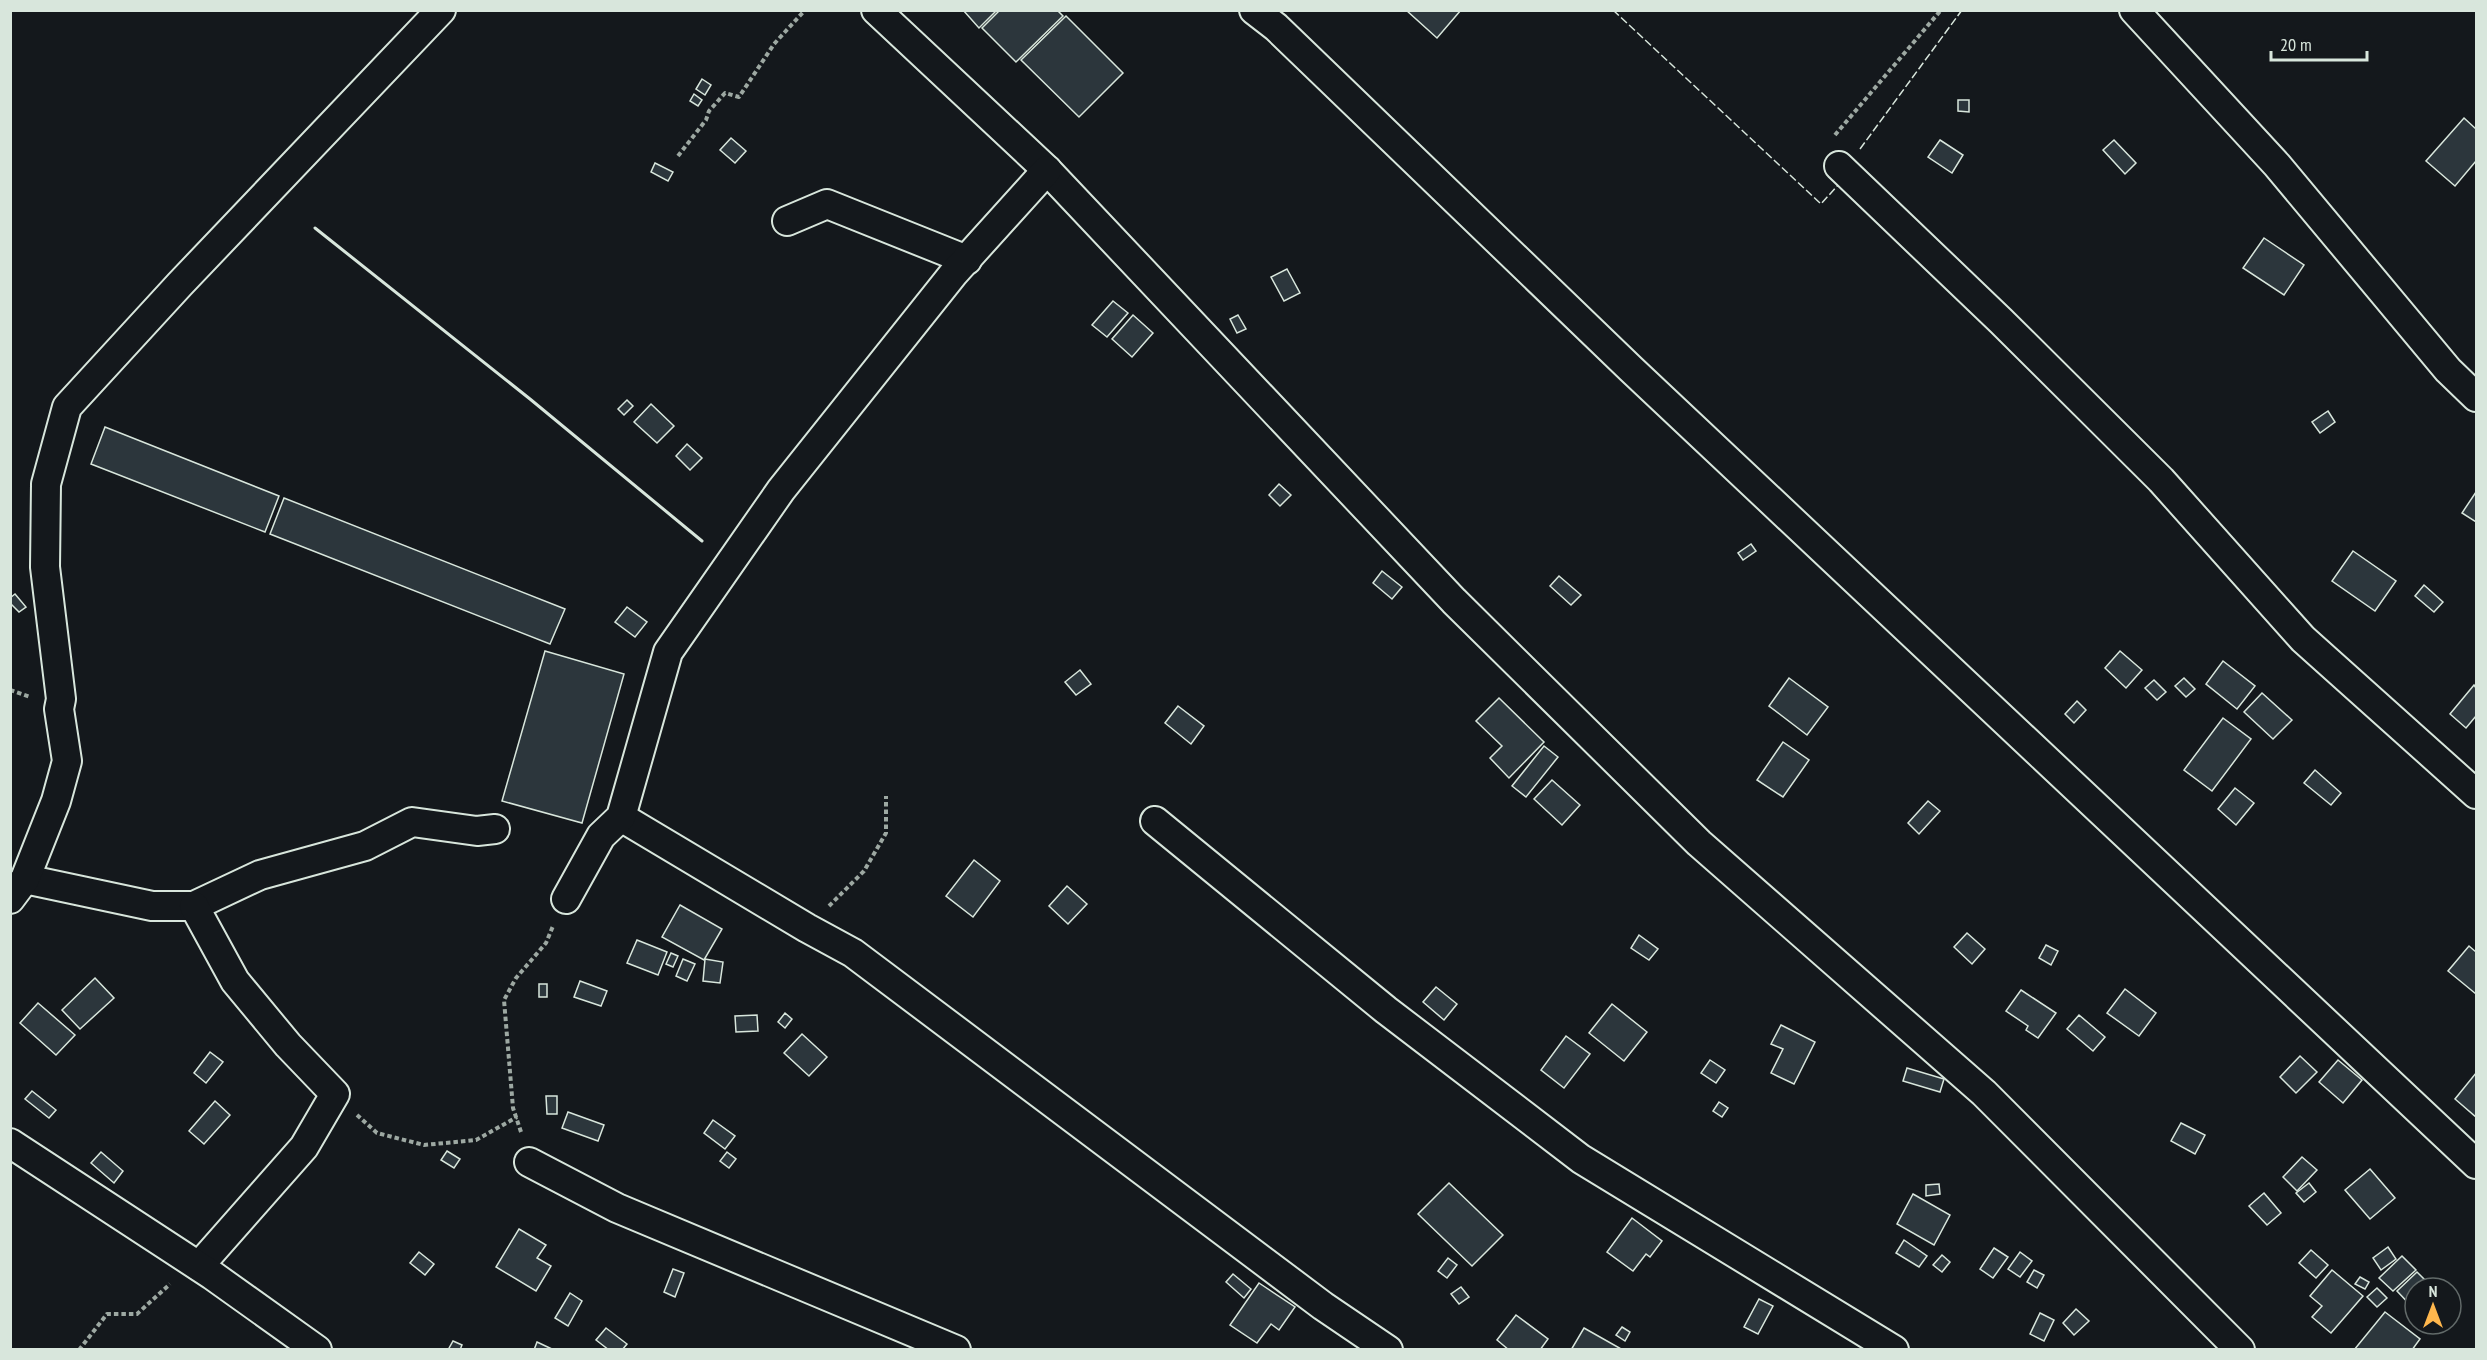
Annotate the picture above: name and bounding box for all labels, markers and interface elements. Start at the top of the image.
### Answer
scale bar [2271,24,2367,62]
text: 20 m [2280,33,2312,56]
north arrow [2403,1276,2463,1336]
text: N [2429,1281,2437,1301]

